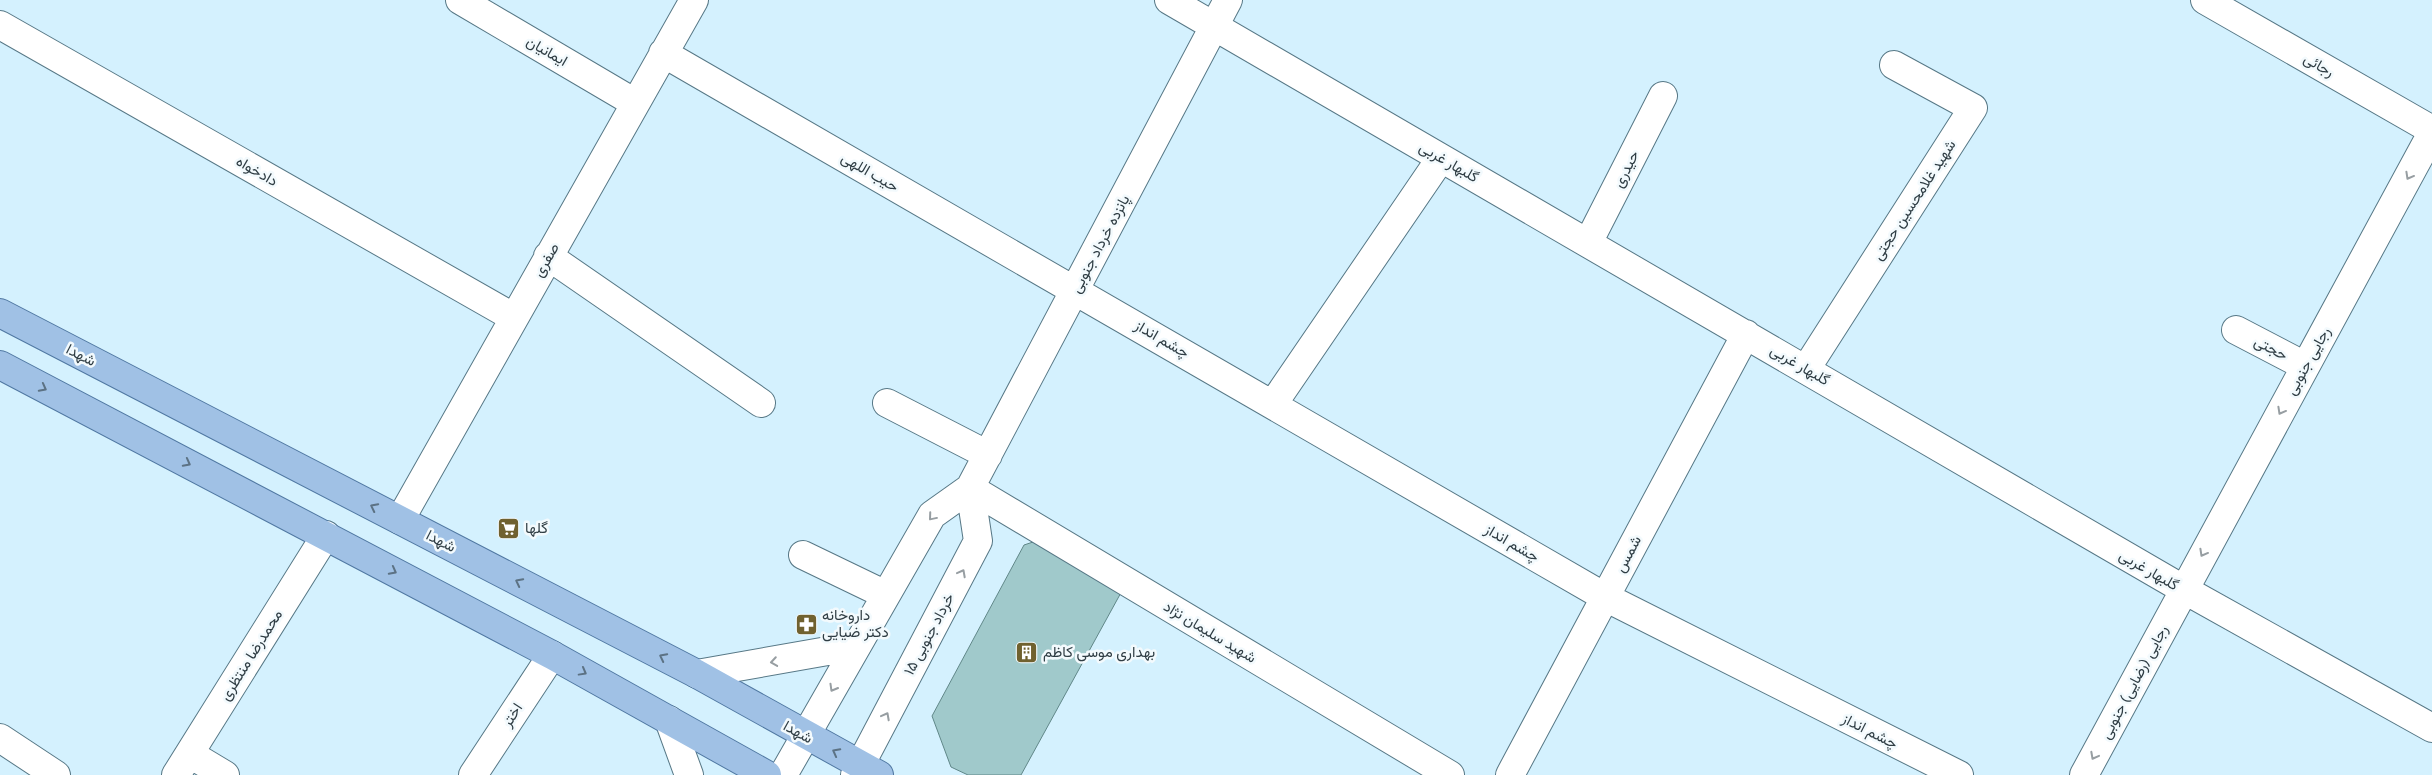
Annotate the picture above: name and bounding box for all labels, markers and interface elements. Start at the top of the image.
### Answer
street label: ایمانیان [523,32,571,70]
street label: رجائی [2300,49,2337,82]
street label: شهید غلامحسین حجتی [1868,136,1961,264]
street label: گلبهار غربی [1416,138,1482,187]
street label: حیدری [1609,147,1644,191]
street label: حیب اللهی [838,148,902,197]
street label: دادخواه [233,152,281,190]
one-way arrow [2405,170,2415,179]
street label: پانزده خرداد جنوبی [1067,192,1134,297]
street label: صفری [529,240,564,281]
street label: چشم انداز [1130,316,1193,363]
street label: رجایی جنوبی [2282,324,2335,399]
street label: حجتی [2251,332,2291,365]
street label: شهدا [63,340,99,370]
street label: گلبهار غربی [1767,341,1833,390]
one-way arrow [38,382,47,392]
one-way arrow [2277,405,2287,414]
one-way arrow [182,457,191,467]
one-way arrow [371,503,380,513]
one-way arrow [928,512,937,521]
supermarket icon: گلها [497,516,521,540]
place label: گلها [525,519,548,537]
street label: چشم انداز [1480,520,1543,567]
street label: شهدا [423,526,459,556]
street label: شمس [1611,532,1646,576]
street label: گلبهار غربی [2116,546,2182,595]
one-way arrow [2199,548,2209,557]
one-way arrow [388,565,397,575]
one-way arrow [956,569,966,578]
one-way arrow [515,578,524,588]
street label: ۱۵ خرداد جنوبی [900,590,959,678]
street label: شهید سلیمان نژاد [1160,597,1260,667]
street label: محمدرضا منتظری [216,606,287,704]
place label: داروخانه دکتر ضیایی [822,606,889,642]
pharmacy icon: داروخانه دکتر ضیایی [794,612,818,636]
street label: رجایی (رضایی) جنوبی [2096,622,2173,742]
building icon: بهداری موسی کاظم [1015,640,1039,664]
place label: بهداری موسی کاظم [1043,643,1155,662]
one-way arrow [659,653,668,663]
one-way arrow [770,656,779,666]
one-way arrow [578,666,587,676]
one-way arrow [829,682,839,691]
street label: اختر [497,700,526,731]
street label: چشم انداز [1838,709,1901,754]
one-way arrow [880,713,890,722]
street label: شهدا [780,717,816,747]
one-way arrow [832,748,841,758]
one-way arrow [2090,750,2100,759]

